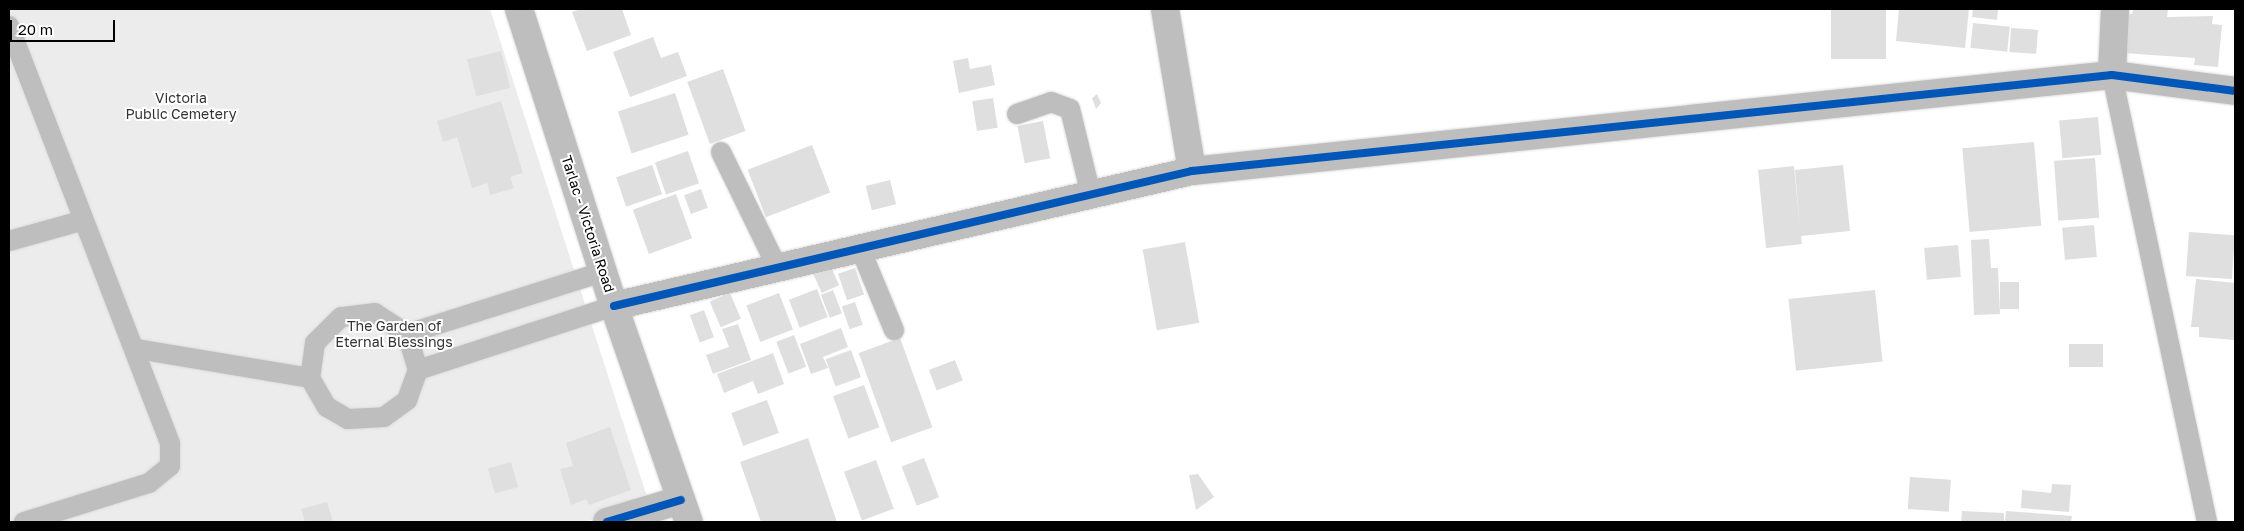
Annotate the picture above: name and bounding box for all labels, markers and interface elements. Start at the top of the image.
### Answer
scale bar [12,10,118,42]
text: 20 m [18,20,53,38]
park label: Victoria Public Cemetery [125,90,237,122]
street label: Tarlac - Victoria Road [558,153,618,295]
park label: The Garden of Eternal Blessings [335,318,453,351]

